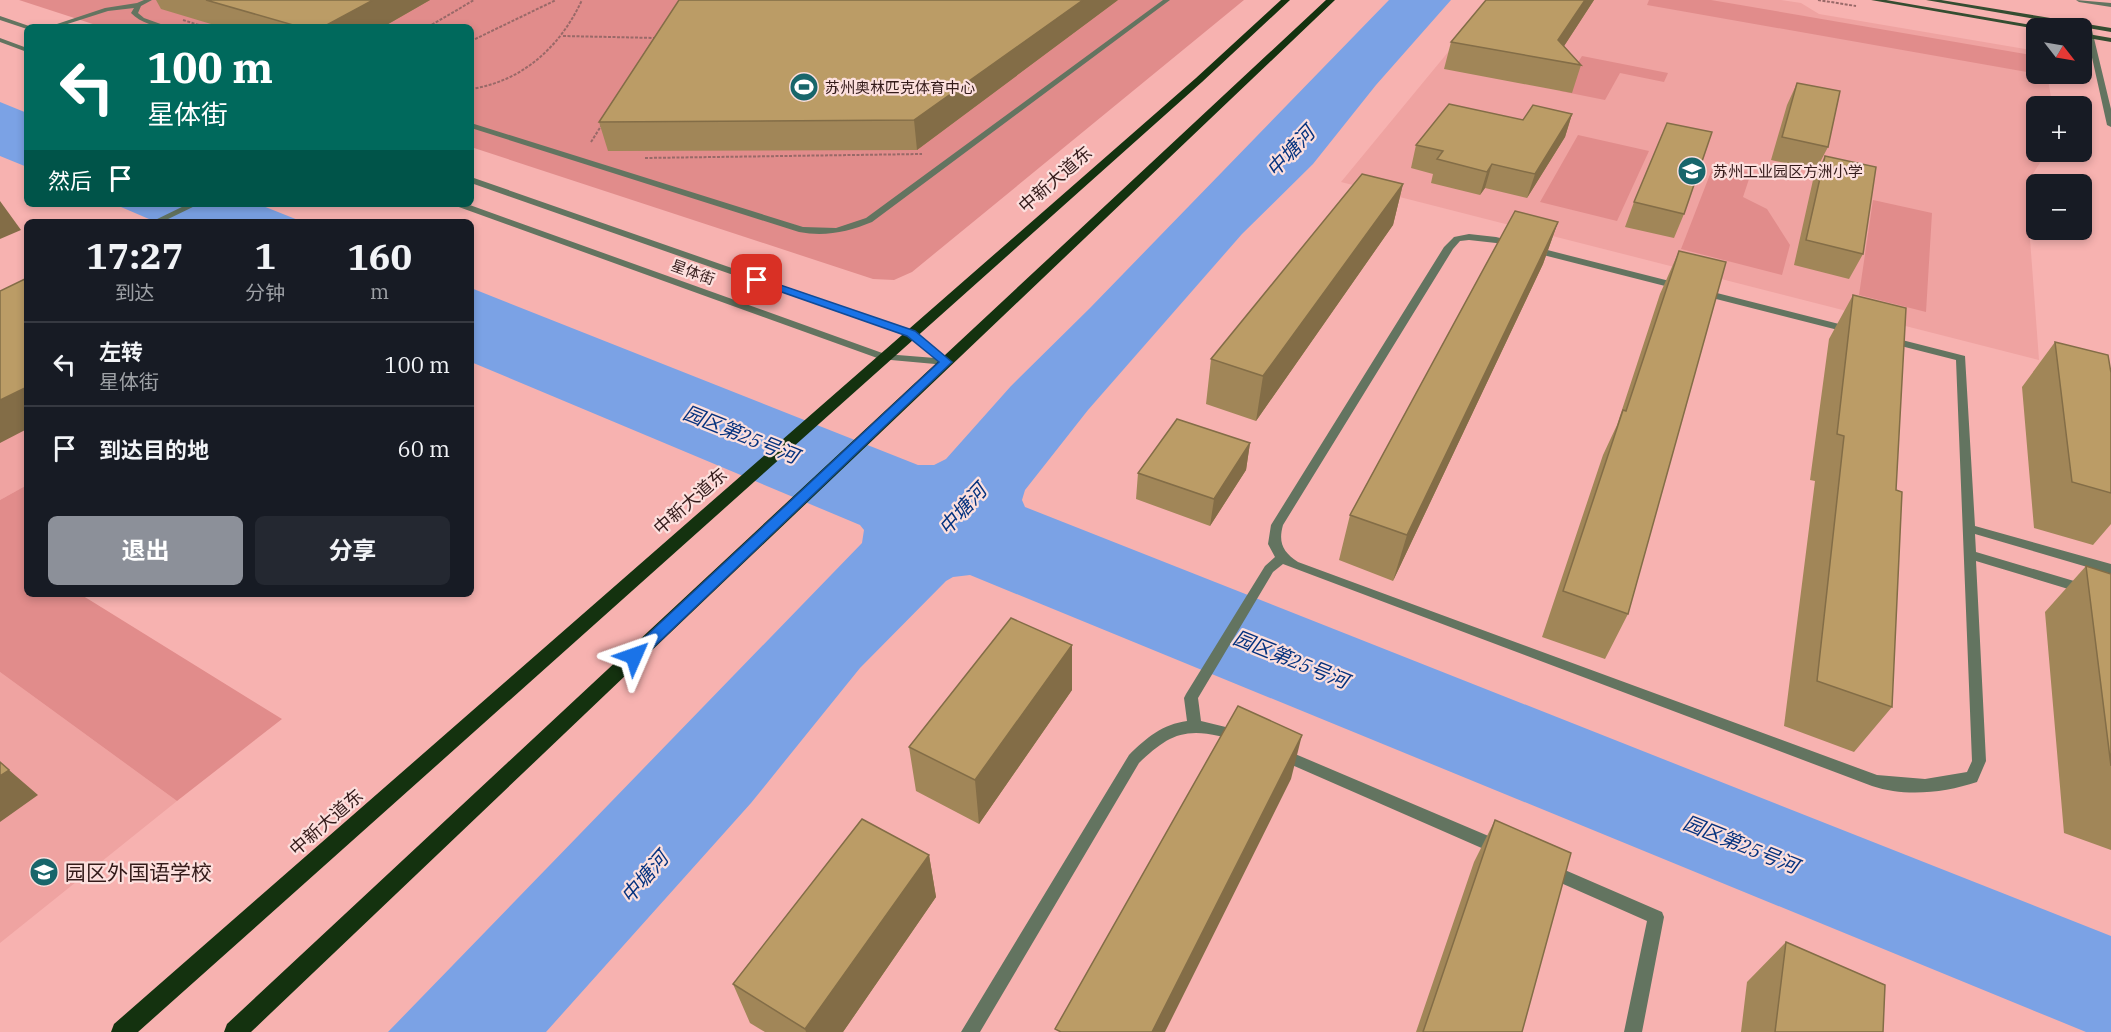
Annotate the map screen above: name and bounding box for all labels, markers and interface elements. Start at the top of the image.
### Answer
north arrow [2026,18,2092,84]
map controls [2026,18,2092,240]
text: 100 m [147,40,273,95]
icon: left [48,48,126,126]
sports icon: 苏州奥林匹克体育中心 [788,71,820,103]
place label: 苏州奥林匹克体育中心 [825,78,975,97]
text: 星体街 [147,96,228,131]
button: + [2026,96,2092,162]
water label: 中塘河 [1260,117,1323,182]
street label: 中新大道东 [1013,141,1097,217]
school or university icon: 苏州工业园区方洲小学 [1676,155,1708,187]
icon: arrive [104,162,137,195]
place label: 苏州工业园区方洲小学 [1713,162,1863,181]
text: 然后 [48,166,92,195]
button: − [2026,174,2092,240]
text: 17:27 [86,232,183,279]
text: 1 [254,232,276,279]
text: 160 [347,233,412,280]
pin [731,254,782,305]
street label: 星体街 [669,255,717,289]
icon: arrive [740,263,773,296]
text: m [370,278,389,305]
text: 到达 [115,279,155,306]
text: 分钟 [245,279,285,306]
text: 左转 [99,337,143,366]
icon: left [48,348,81,381]
text: 100 m [384,350,450,379]
text: 星体街 [99,368,159,395]
water label: 园区第25号河 [679,399,806,471]
icon: arrive [48,432,81,465]
text: 60 m [398,434,450,463]
text: 到达目的地 [99,435,209,464]
street label: 中新大道东 [648,463,732,539]
water label: 中塘河 [932,475,995,540]
button: 退出 [48,516,243,585]
button: 分享 [255,516,450,585]
position arrow [602,624,666,688]
water label: 园区第25号河 [1229,624,1356,696]
street label: 中新大道东 [284,784,368,860]
water label: 园区第25号河 [1679,809,1806,881]
water label: 中塘河 [614,842,676,908]
school or university icon: 园区外国语学校 [28,856,60,888]
place label: 园区外国语学校 [65,858,212,886]

